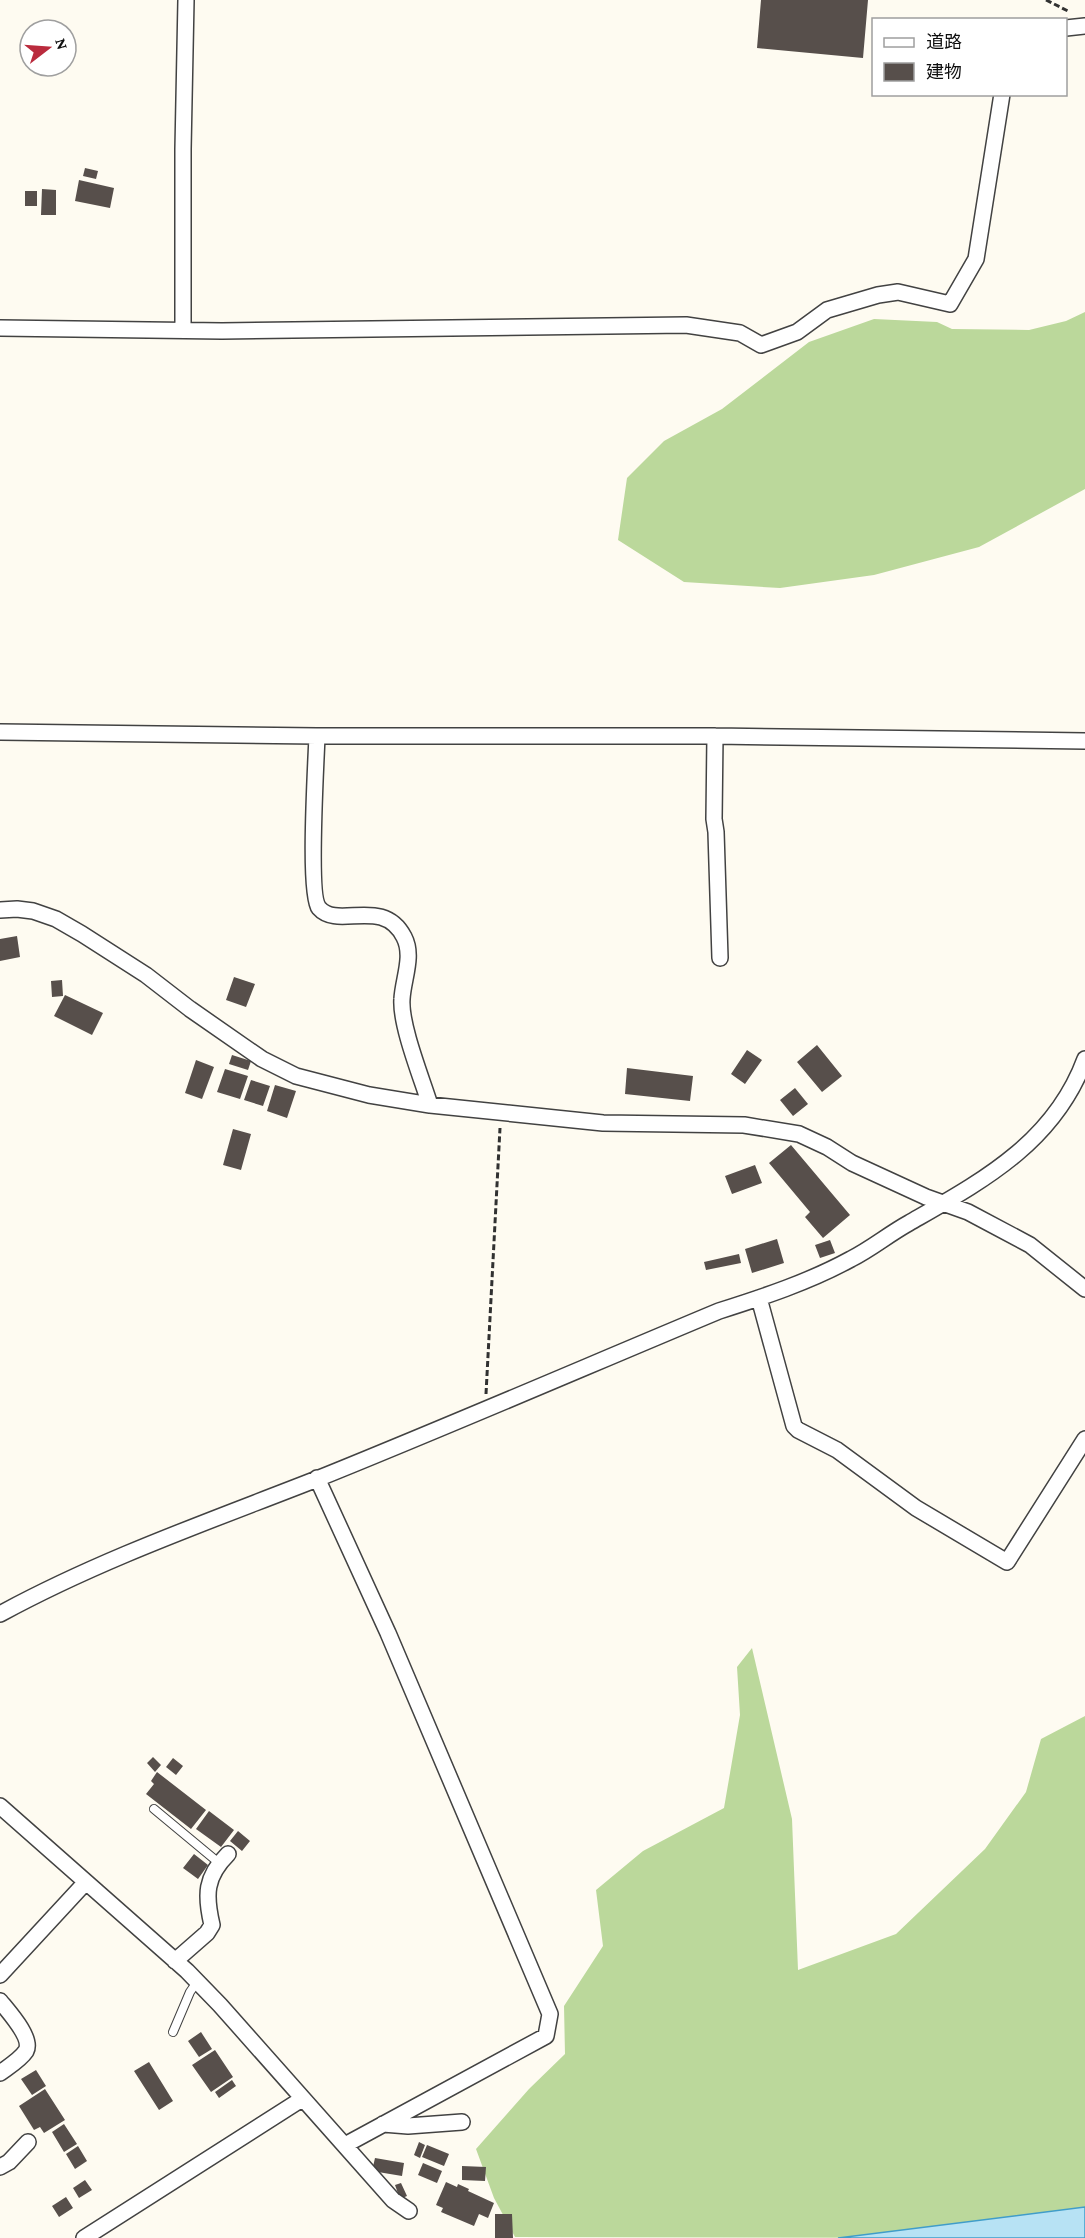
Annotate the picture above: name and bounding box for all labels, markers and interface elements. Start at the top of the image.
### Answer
north arrow [18,18,78,78]
legend [872,18,1067,96]
text: 道路 [926,32,962,52]
text: N [52,36,72,52]
text: 建物 [926,62,962,82]

